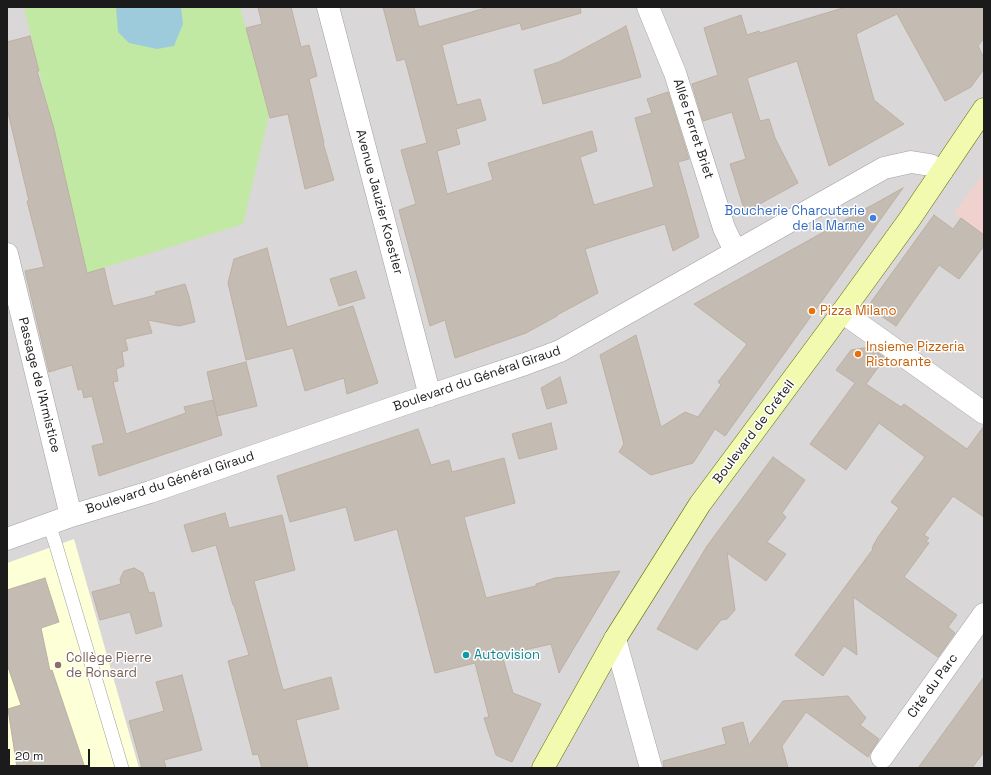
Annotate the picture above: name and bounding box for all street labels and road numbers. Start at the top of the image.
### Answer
street label: Allée Ferret Briet [669,77,717,181]
street label: Avenue Jauzier Koestler [352,128,406,276]
street label: Passage de l'Armistice [15,316,63,454]
street label: Boulevard du Général Giraud [391,343,563,415]
street label: Boulevard de Créteil [710,377,798,487]
street label: Boulevard du Général Giraud [84,448,256,518]
street label: Cité du Parc [904,651,962,721]

